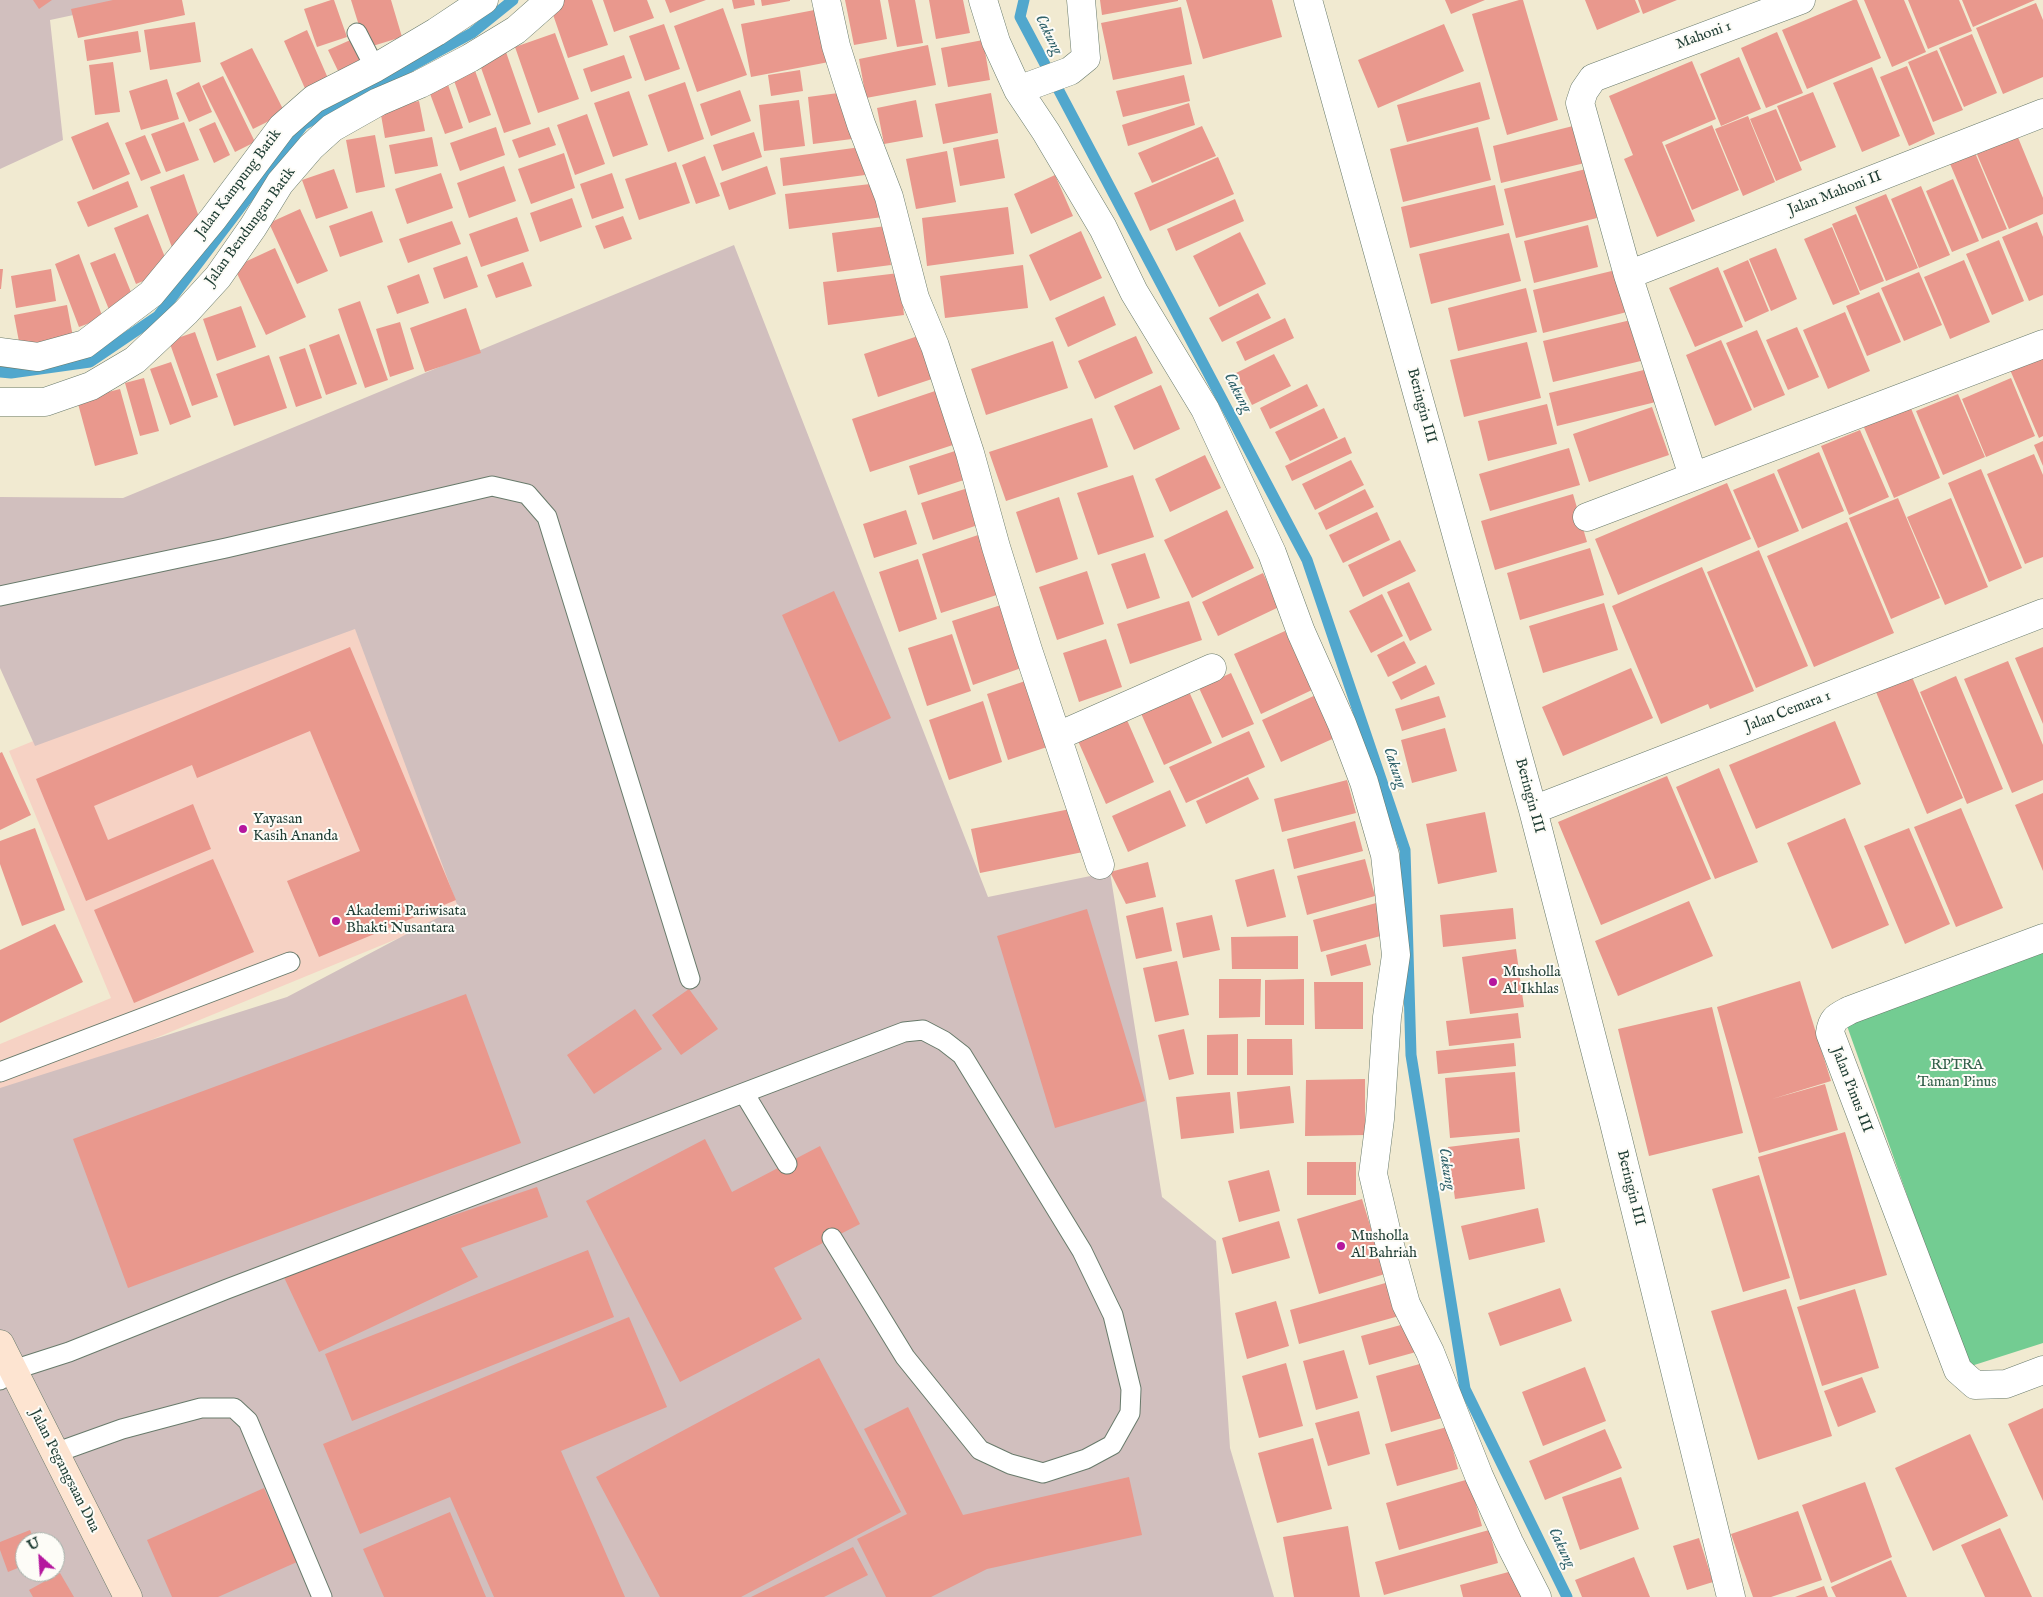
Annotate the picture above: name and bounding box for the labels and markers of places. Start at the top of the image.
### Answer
place label: Yayasan Kasih Ananda [253,811,338,846]
marker: Yayasan Kasih Ananda [237,823,249,835]
place label: Akademi Pariwisata Bhakti Nusantara [346,903,466,938]
marker: Akademi Pariwisata Bhakti Nusantara [330,915,342,927]
place label: Musholla Al Ikhlas [1503,964,1561,999]
marker: Musholla Al Ikhlas [1487,976,1499,988]
place label: Musholla Al Bahriah [1351,1228,1417,1263]
marker: Musholla Al Bahriah [1335,1240,1347,1252]

